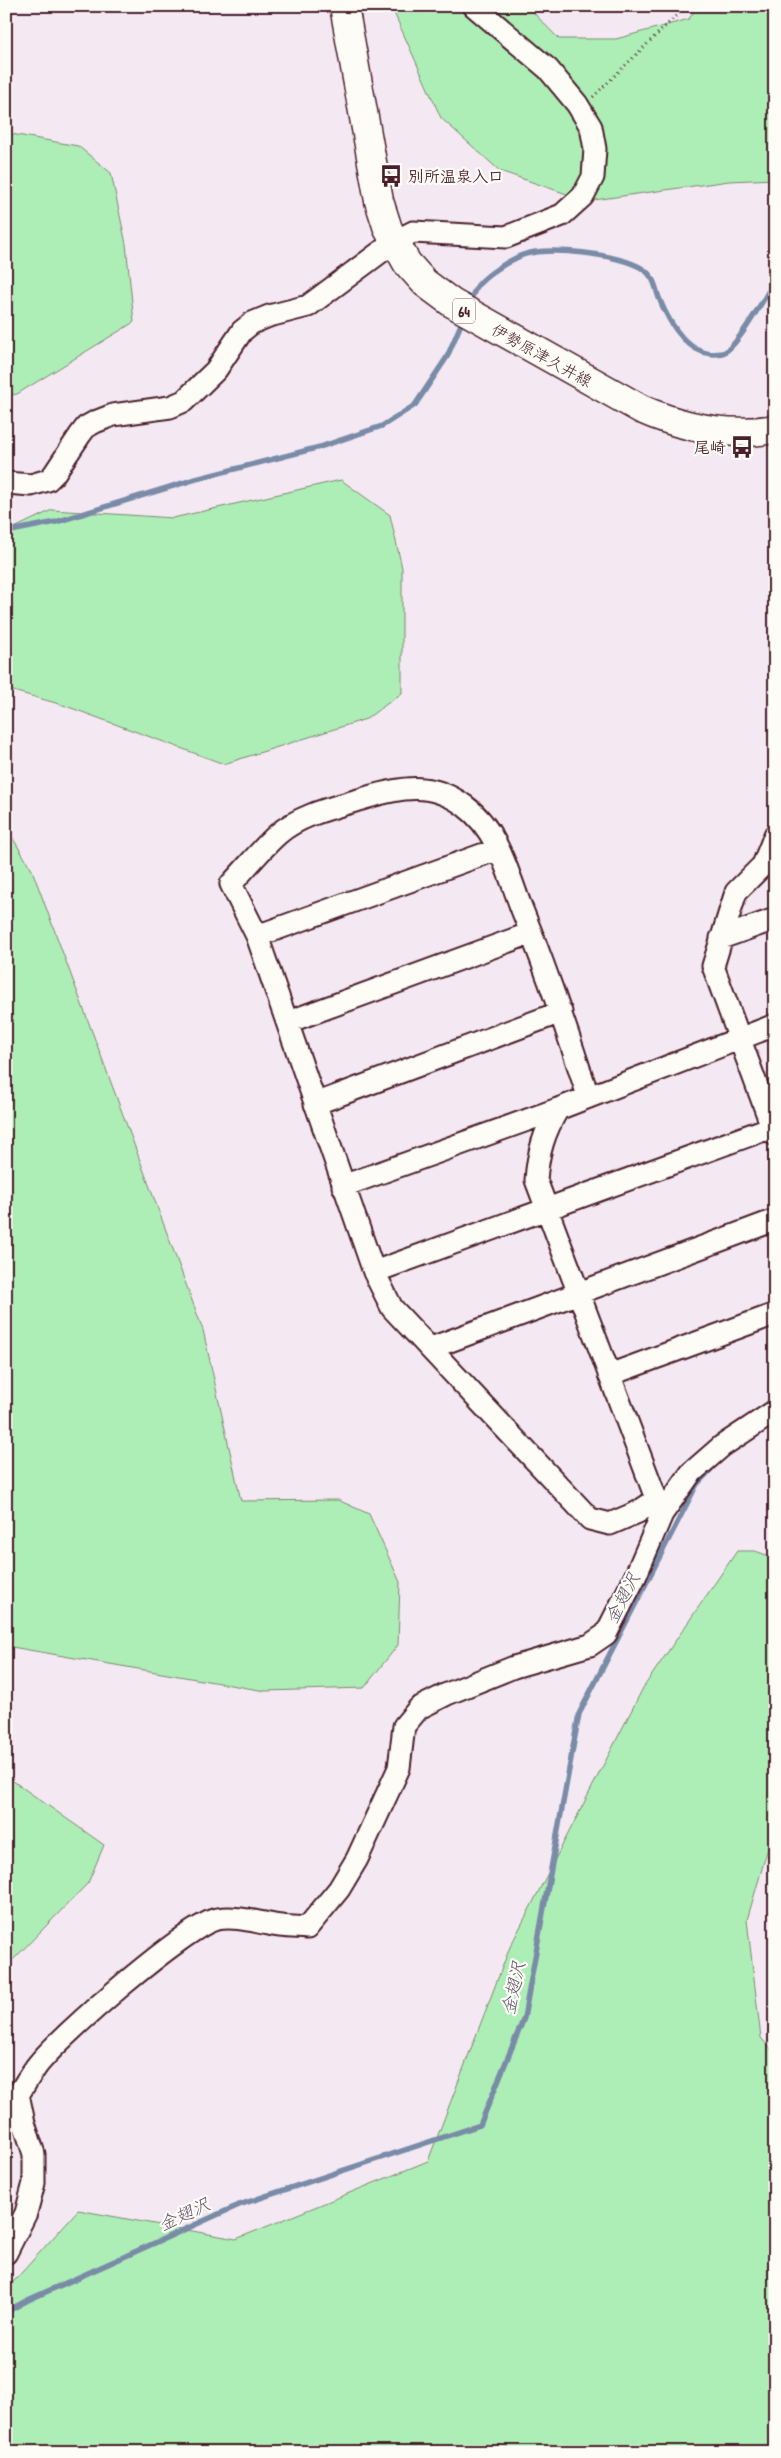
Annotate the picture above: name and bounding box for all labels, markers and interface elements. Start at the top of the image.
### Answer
bus stop icon: 別所温泉入口 [378,163,404,189]
place label: 別所温泉入口 [408,165,504,187]
road number: 64 [453,298,475,324]
street label: 伊勢原津久井線 [488,318,596,392]
bus stop icon: 尾崎 [729,434,755,460]
place label: 尾崎 [694,436,726,458]
water label: 金翅沢 [599,1567,646,1628]
water label: 金翅沢 [495,1958,531,2017]
water label: 金翅沢 [154,2191,215,2237]

